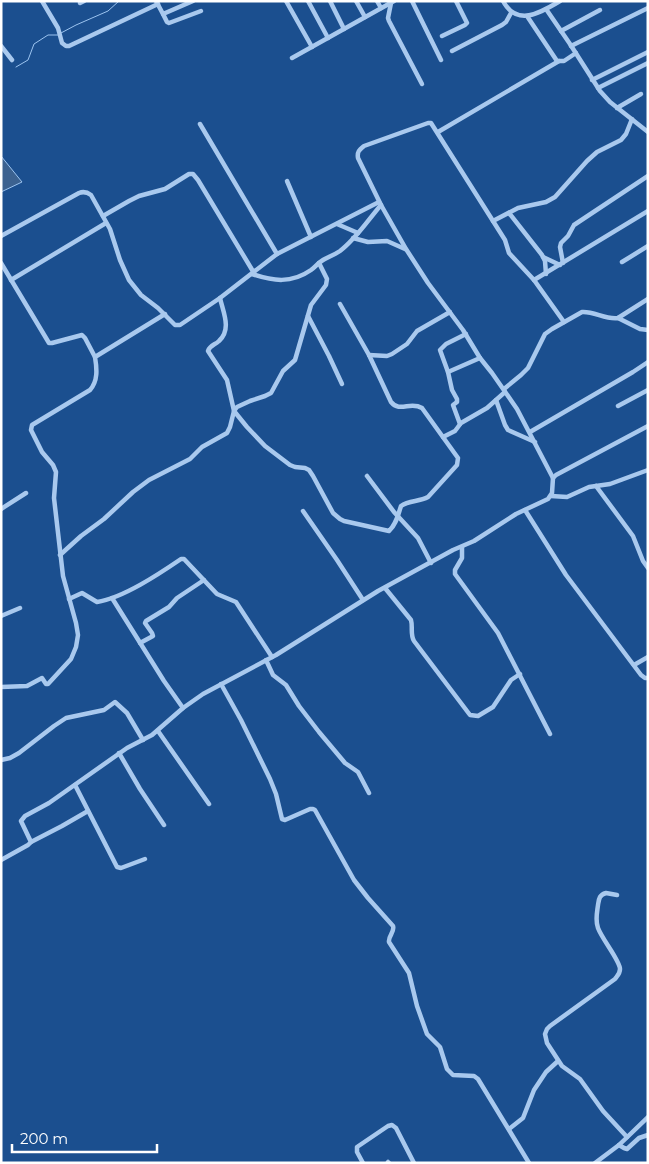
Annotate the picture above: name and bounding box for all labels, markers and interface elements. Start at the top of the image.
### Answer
scale bar [12,1122,158,1154]
text: 200 m [20,1129,68,1148]

